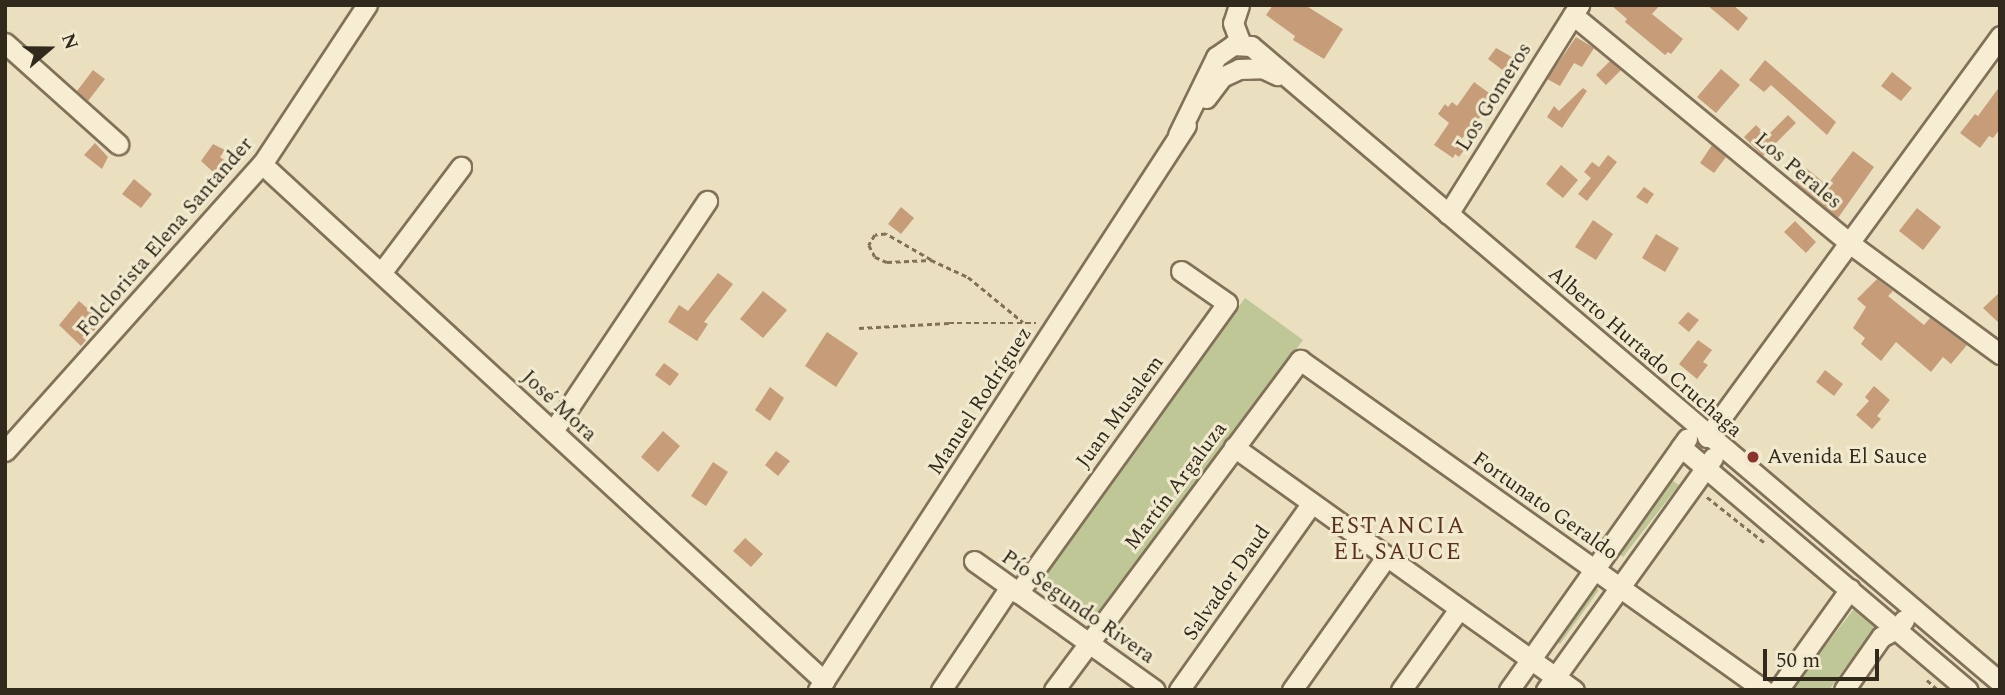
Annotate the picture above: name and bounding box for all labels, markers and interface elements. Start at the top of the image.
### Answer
north arrow [14,14,84,84]
text: N [53,29,85,54]
street label: Los Gomeros [1451,38,1537,156]
street label: Los Perales [1749,127,1847,215]
street label: Folclorista Elena Santander [72,132,258,342]
street label: Alberto Hurtado Cruchaga [1543,261,1747,443]
street label: Manuel Rodríguez [923,322,1037,480]
street label: Juan Musalem [1071,351,1169,473]
street label: José Mora [516,365,602,447]
street label: Martín Argaluza [1120,417,1232,555]
place label: Avenida El Sauce [1767,444,1927,470]
street label: Fortunato Geraldo [1467,446,1623,566]
marker: Avenida El Sauce [1745,449,1761,465]
district label: ESTANCIA EL SAUCE [1331,513,1465,567]
street label: Salvador Daud [1178,520,1276,646]
street label: Pío Segundo Rivera [996,545,1160,669]
scale bar [1767,636,1882,680]
text: 50 m [1776,645,1820,677]

